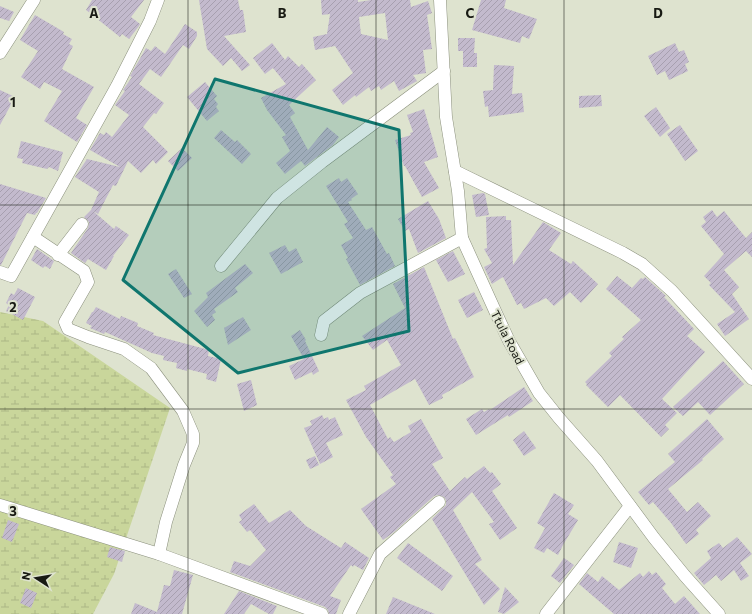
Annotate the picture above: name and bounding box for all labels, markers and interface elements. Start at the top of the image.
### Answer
text: A [89,5,99,21]
text: B [278,5,287,21]
text: C [466,5,475,21]
text: D [653,5,663,21]
text: 1 [10,94,16,110]
text: 2 [9,299,17,315]
street label: Ttula Road [488,308,528,366]
text: 3 [9,503,17,519]
north arrow [16,558,56,598]
text: N [19,570,33,581]

